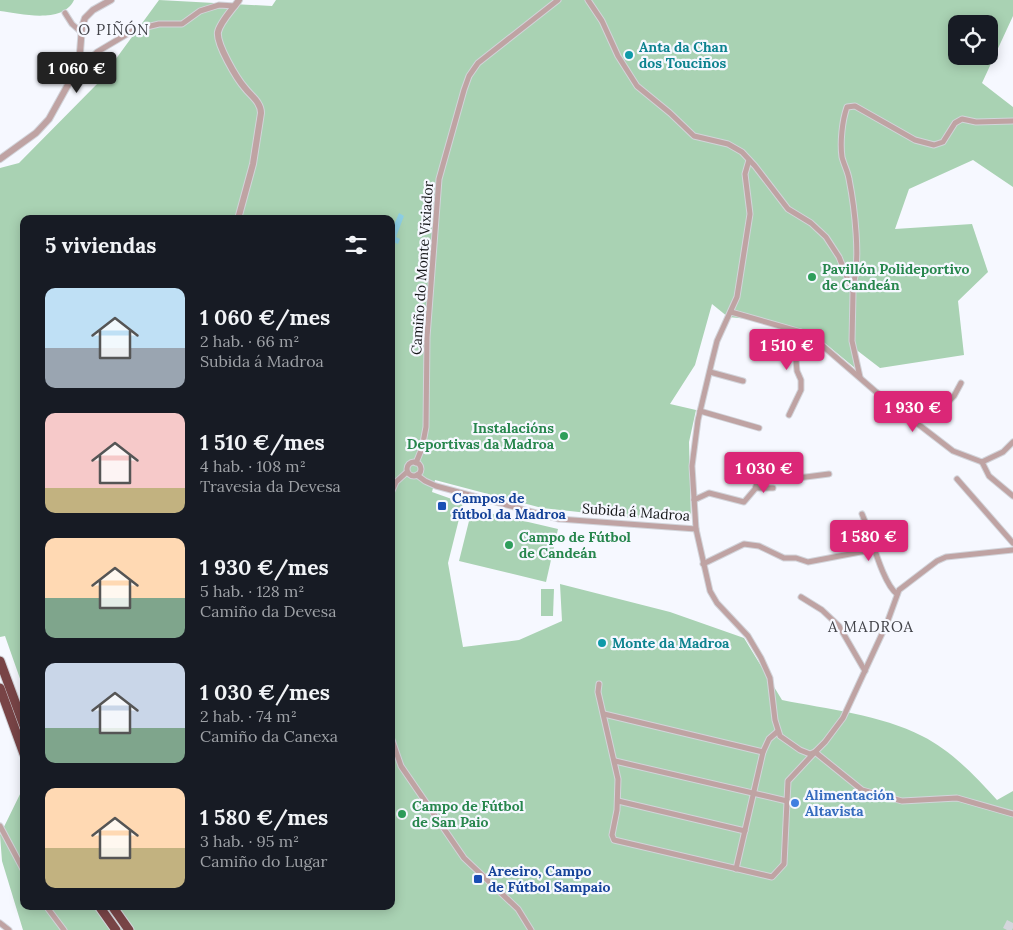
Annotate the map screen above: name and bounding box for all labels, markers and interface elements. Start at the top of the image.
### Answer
map controls [948,15,998,65]
button: locate [948,15,998,65]
district label: O PIÑÓN [78,20,150,39]
place label: Anta da Chan dos Touciños [639,38,728,72]
marker: Anta da Chan dos Touciños [623,49,635,61]
pin: 1 060 € [31,52,123,94]
text: 1 060 € [48,58,106,78]
street label: Camiño do Monte Vixiador [407,181,437,355]
icon: filters [342,231,370,259]
text: 5 viviendas [45,232,156,259]
place label: Pavillón Polideportivo de Candeán [822,260,969,294]
marker: Pavillón Polideportivo de Candeán [806,271,818,283]
text: 1 060 €/mes [200,304,330,331]
icon: home [85,308,145,368]
pin: 1 510 € [741,328,833,371]
text: 2 hab. · 66 m² [200,331,299,351]
text: 1 510 € [760,335,814,355]
text: Subida á Madroa [200,351,324,371]
pin: 1 930 € [867,390,959,433]
text: 1 930 € [885,397,941,417]
place label: Instalacións Deportivas da Madroa [407,419,555,453]
text: 1 510 €/mes [200,429,325,456]
marker: Instalacións Deportivas da Madroa [558,430,570,442]
icon: home [85,433,145,493]
pin: 1 030 € [718,452,810,494]
text: 4 hab. · 108 m² [200,456,306,476]
text: 1 030 € [735,458,793,478]
text: Travesia da Devesa [200,476,341,496]
place label: Campos de fútbol da Madroa [452,489,567,523]
street label: Subida á Madroa [581,499,691,525]
marker: Campos de fútbol da Madroa [436,500,448,512]
pin: 1 580 € [823,520,915,562]
text: 1 580 € [841,526,897,546]
place label: Campo de Fútbol de Candeán [519,528,632,562]
marker: Campo de Fútbol de Candeán [503,539,515,551]
text: 1 930 €/mes [200,554,329,581]
icon: home [85,558,145,618]
text: 5 hab. · 128 m² [200,581,305,601]
text: Camiño da Devesa [200,601,336,621]
district label: A MADROA [827,617,914,636]
place label: Monte da Madroa [612,634,730,652]
marker: Monte da Madroa [596,637,608,649]
text: 1 030 €/mes [200,679,330,706]
icon: home [85,683,145,743]
text: 2 hab. · 74 m² [200,706,297,726]
text: Camiño da Canexa [200,726,338,746]
place label: Alimentación Altavista [805,786,894,820]
place label: Campo de Fútbol de San Paio [412,797,525,831]
marker: Alimentación Altavista [789,797,801,809]
text: 1 580 €/mes [200,804,328,831]
icon: home [85,808,145,868]
marker: Campo de Fútbol de San Paio [396,808,408,820]
text: 3 hab. · 95 m² [200,831,299,851]
text: Camiño do Lugar [200,851,328,871]
place label: Areeiro, Campo de Fútbol Sampaio [488,862,611,896]
marker: Areeiro, Campo de Fútbol Sampaio [472,873,484,885]

